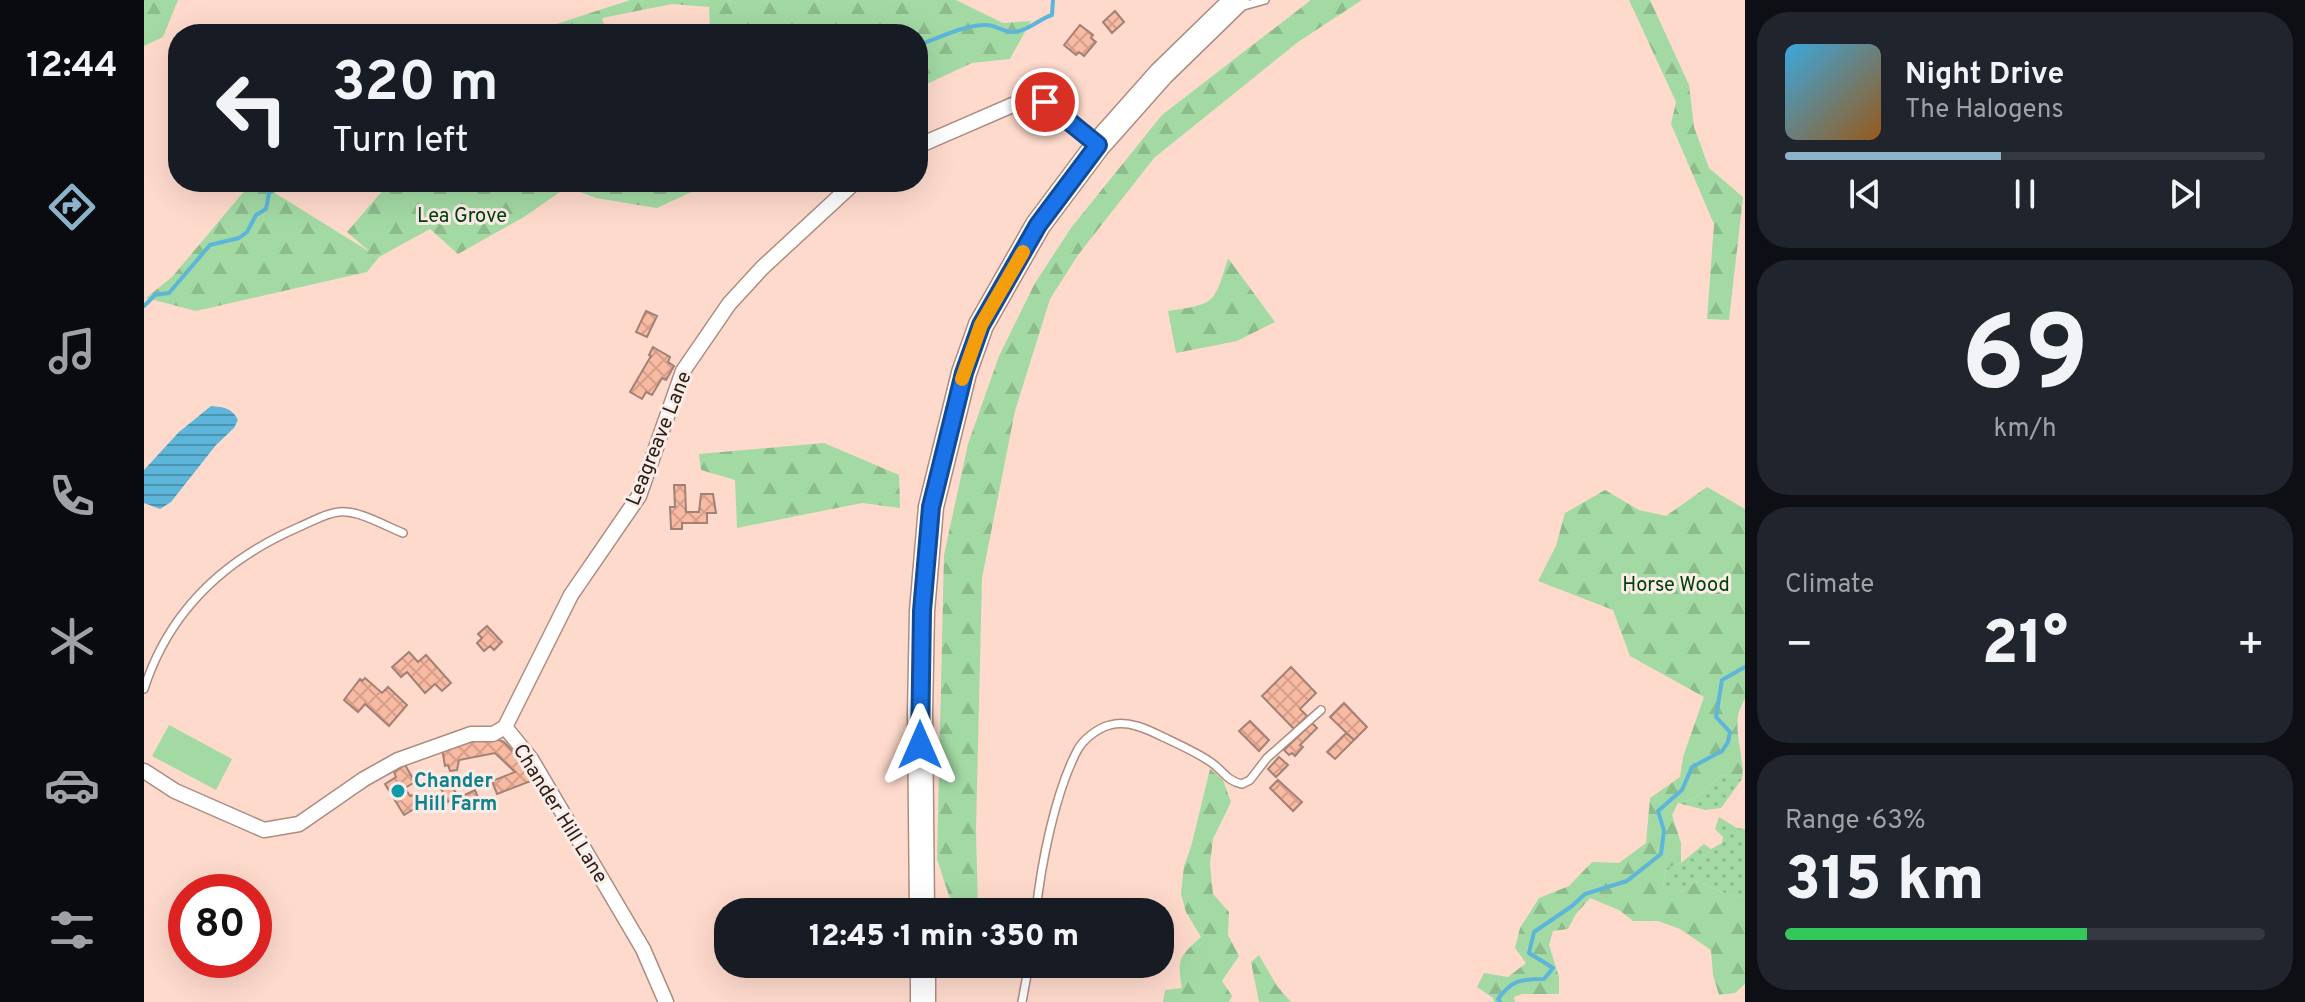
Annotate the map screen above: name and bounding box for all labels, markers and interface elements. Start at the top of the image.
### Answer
text: 12:44 [26,44,118,90]
text: 320 m [332,50,499,120]
icon: left [200,56,304,160]
text: Night Drive [1905,57,2064,94]
pin [1011,68,1079,136]
icon: arrive [1023,80,1067,124]
text: The Halogens [1905,94,2064,127]
text: Turn left [332,119,469,165]
icon: previous [1843,172,1887,216]
icon: pause [2003,172,2047,216]
icon: next [2163,172,2207,216]
icon: directions [44,179,100,235]
park label: Lea Grove [417,204,507,230]
text: 69 [1961,295,2089,427]
icon: music [44,323,100,379]
street label: Leagreave Lane [621,368,699,510]
text: km/h [1993,413,2057,446]
icon: phone [44,468,100,524]
text: Climate [1785,569,1874,602]
park label: Horse Wood [1622,573,1730,599]
text: 21° [1982,609,2068,685]
icon: climate [44,613,100,669]
text: − [1785,619,1813,675]
text: + [2237,619,2265,675]
position arrow [878,703,962,787]
street label: Chander Hill Lane [506,739,613,889]
icon: car [44,757,100,813]
place label: Chander Hill Farm [414,769,497,818]
marker: Chander Hill Farm [389,782,407,800]
text: Range · 63% [1785,805,1926,838]
text: 315 km [1785,845,1984,921]
speed limit sign: 80 [168,874,272,978]
icon: filters [44,902,100,958]
text: 12:45 · 1 min · 350 m [809,919,1079,956]

